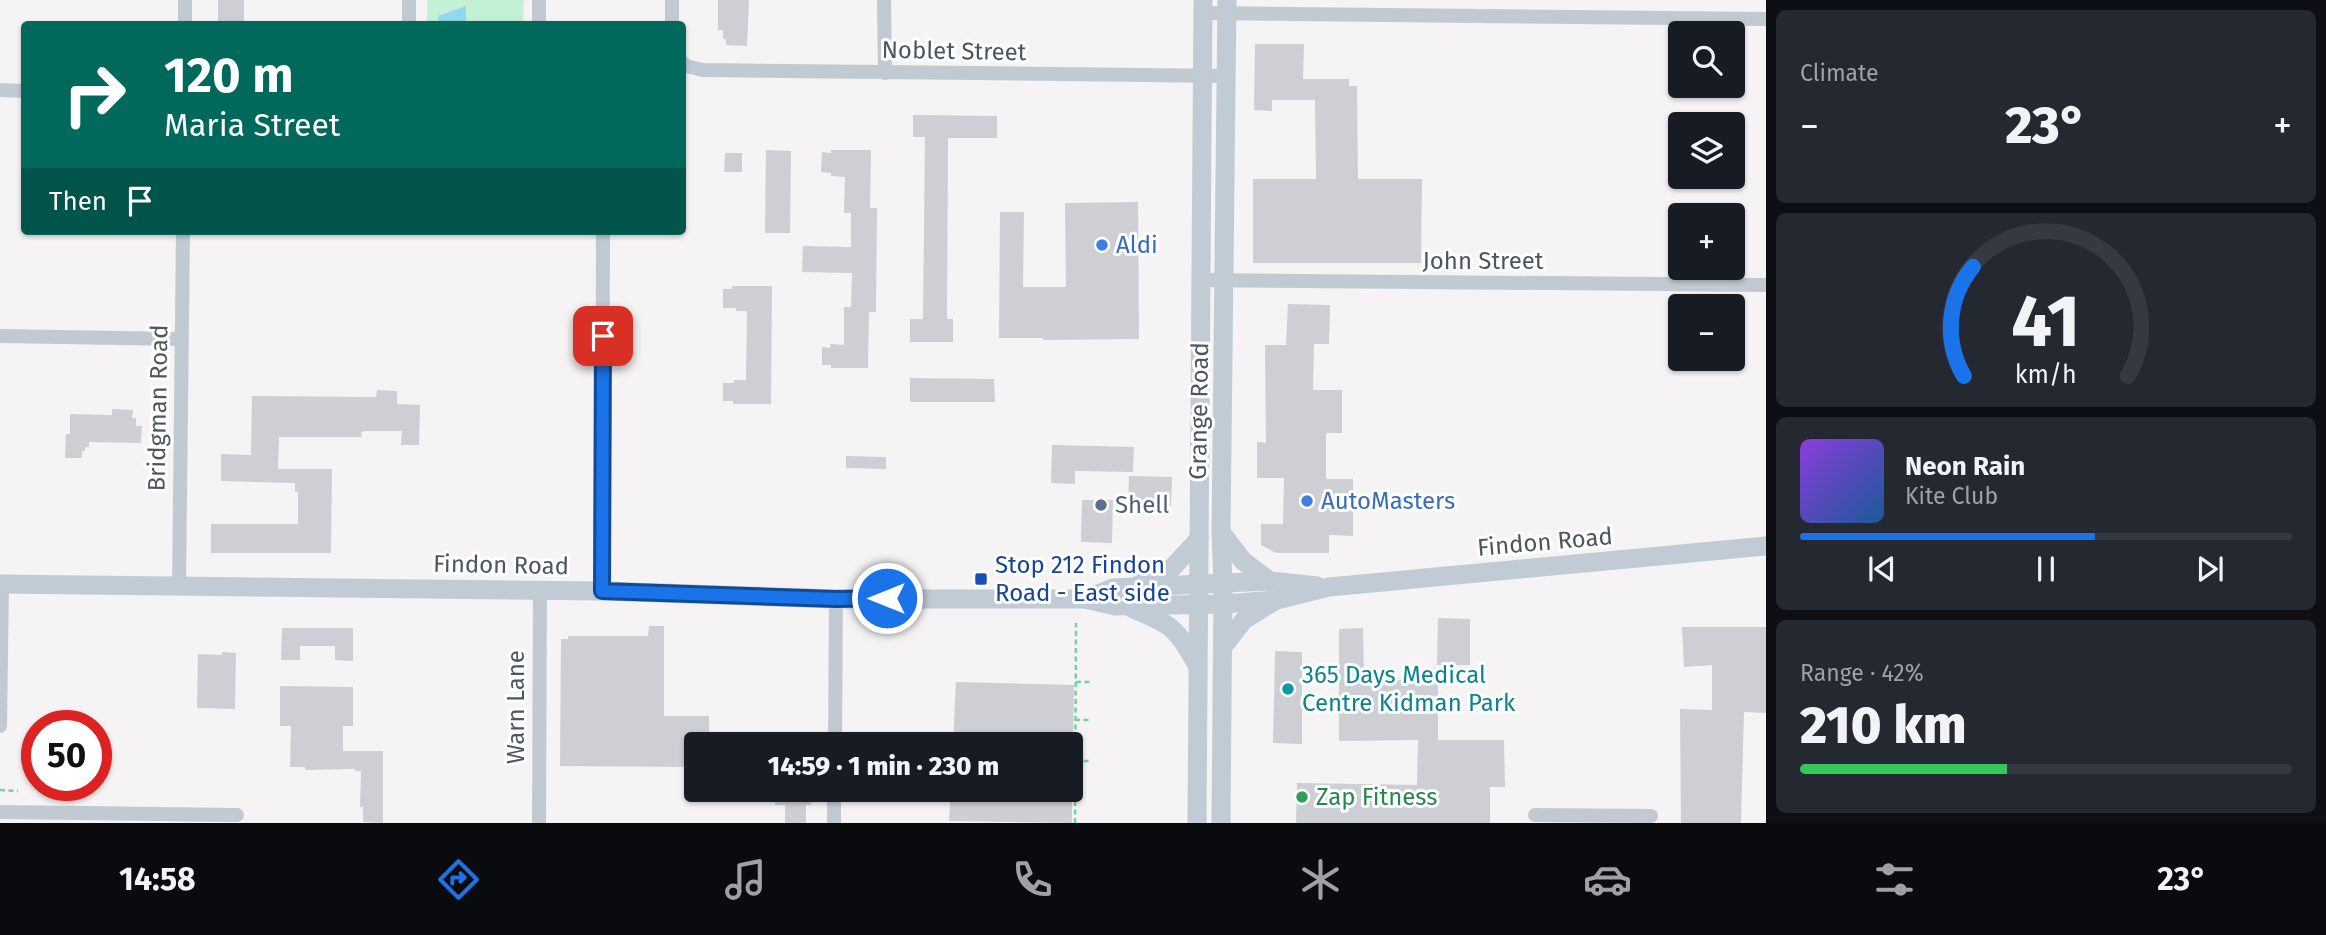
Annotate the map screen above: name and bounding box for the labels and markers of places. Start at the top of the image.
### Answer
place label: Aldi [1116,231,1158,259]
marker: Aldi [1094,237,1110,253]
pin [573,306,633,366]
place label: AutoMasters [1321,487,1455,515]
place label: Shell [1115,491,1169,519]
marker: AutoMasters [1299,493,1315,509]
marker: Shell [1093,497,1109,513]
place label: Stop 212 Findon Road - East side [995,551,1170,607]
marker: Stop 212 Findon Road - East side [973,571,989,587]
place label: 365 Days Medical Centre Kidman Park [1302,661,1516,717]
marker: 365 Days Medical Centre Kidman Park [1280,681,1296,697]
place label: Zap Fitness [1316,783,1438,811]
marker: Zap Fitness [1294,789,1310,805]

